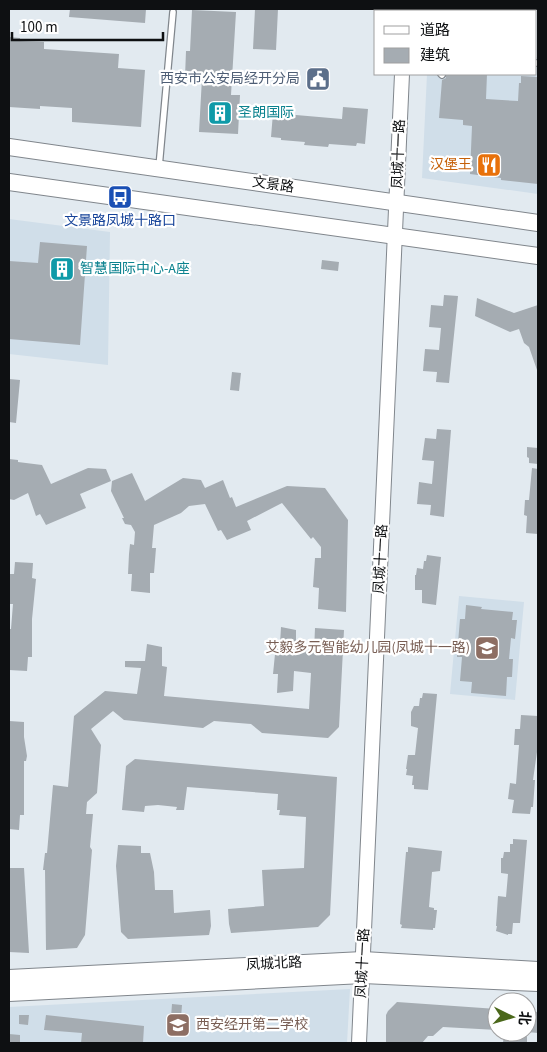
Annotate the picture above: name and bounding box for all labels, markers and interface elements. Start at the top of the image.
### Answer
scale bar [12,10,164,42]
legend [374,10,537,75]
text: 100 m [20,17,58,38]
text: 道路 [420,20,450,41]
text: 建筑 [420,45,450,66]
public building icon: 西安市公安局经开分局 [305,66,331,92]
place label: 西安市公安局经开分局 [160,69,300,89]
building icon: 圣朗国际 [207,100,233,126]
place label: 圣朗国际 [238,103,294,123]
street label: 凤城十一路 [388,119,410,189]
restaurant icon: 汉堡王 [476,152,502,178]
place label: 汉堡王 [430,155,472,175]
street label: 文景路 [251,172,295,198]
bus stop icon: 文景路凤城十路口 [107,184,133,210]
place label: 文景路凤城十路口 [64,211,176,231]
building icon: 智慧国际中心-A座 [49,256,75,282]
place label: 智慧国际中心-A座 [80,259,190,279]
street label: 凤城十一路 [369,524,393,594]
school or university icon: 艾毅多元智能幼儿园(凤城十一路) [474,635,500,661]
place label: 艾毅多元智能幼儿园(凤城十一路) [266,638,470,658]
street label: 凤城十一路 [351,928,375,998]
street label: 凤城北路 [246,953,302,975]
north arrow [487,992,537,1042]
text: 北 [513,1010,535,1026]
school or university icon: 西安经开第二学校 [165,1012,191,1038]
place label: 西安经开第二学校 [196,1015,308,1035]

